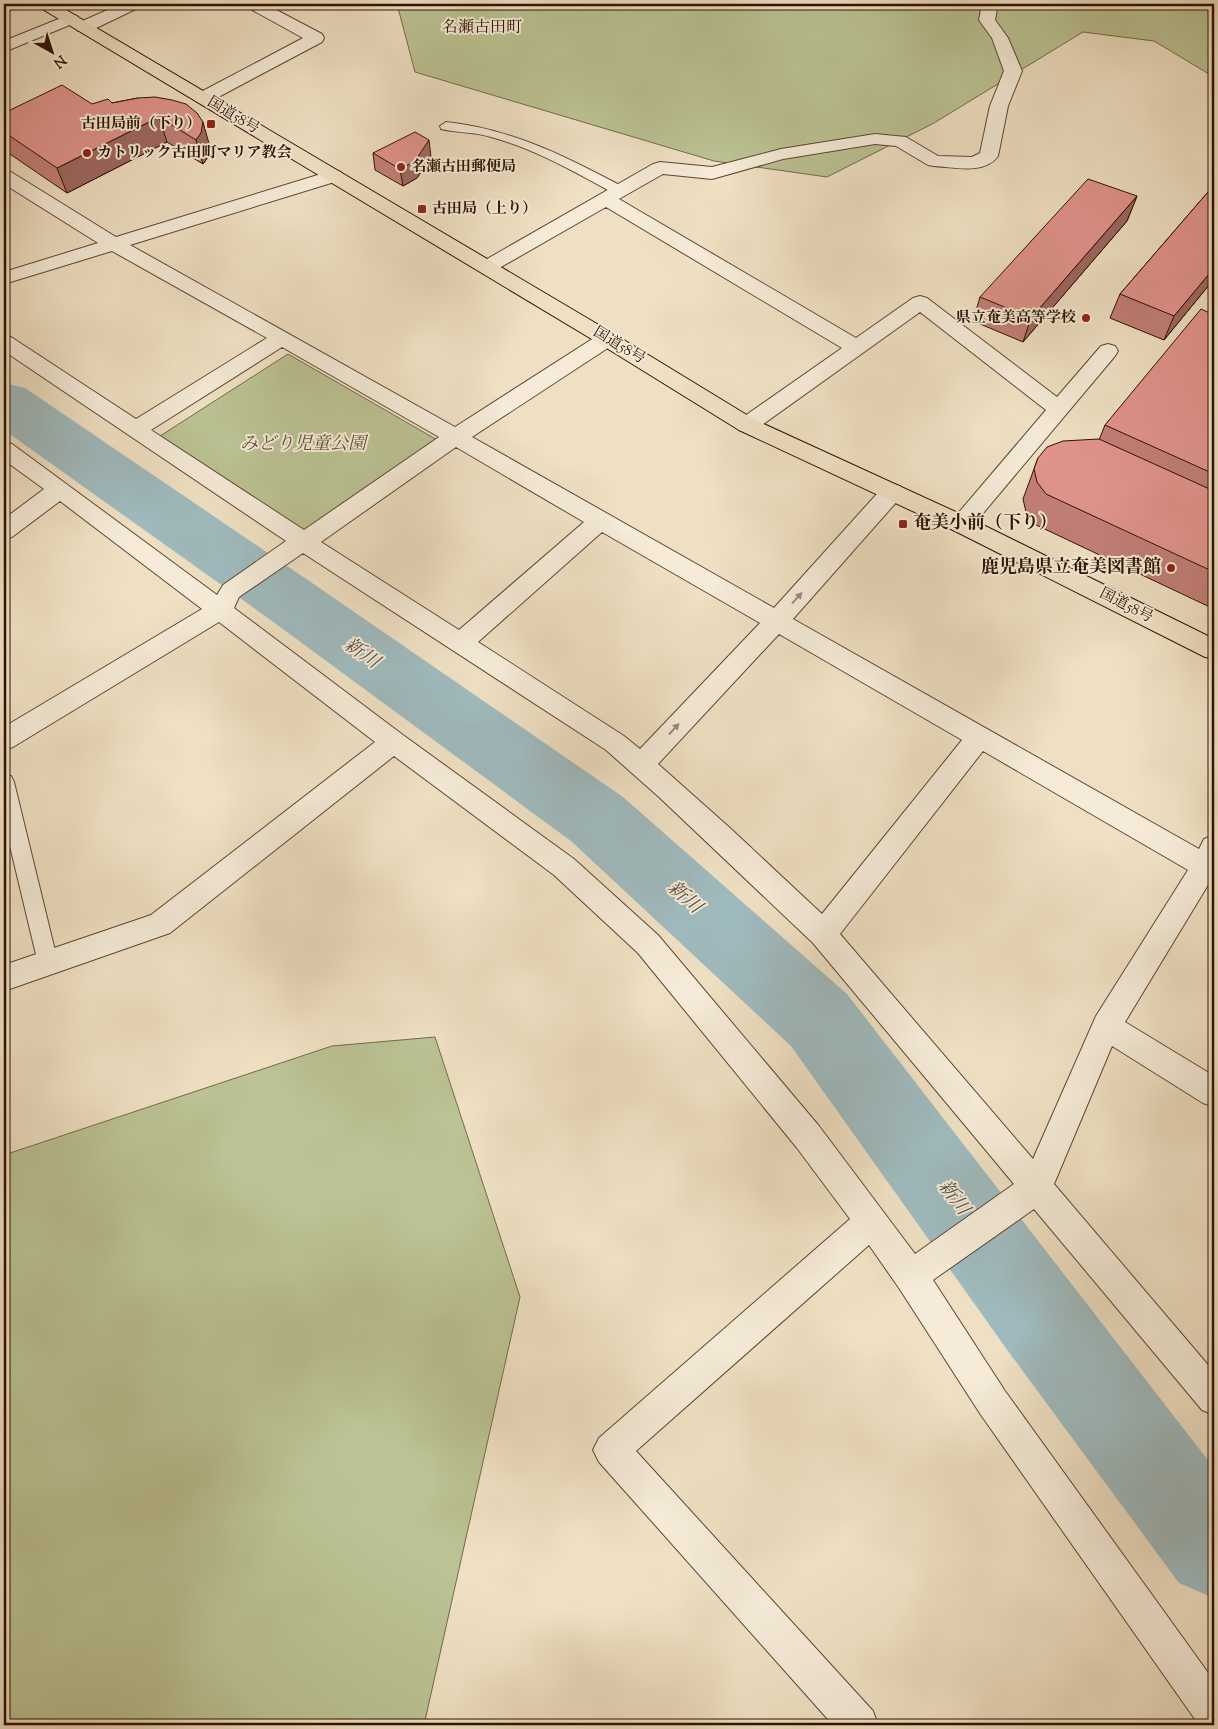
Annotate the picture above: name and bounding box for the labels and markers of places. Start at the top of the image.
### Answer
place label: 古田局前（下り） [81,114,201,135]
marker: 古田局前（下り） [205,118,217,130]
place label: カトリック古田町マリア教会 [97,143,291,164]
marker: カトリック古田町マリア教会 [81,147,93,159]
place label: 名瀬古田郵便局 [411,157,516,178]
marker: 名瀬古田郵便局 [395,161,407,173]
place label: 古田局（上り） [432,199,537,220]
marker: 古田局（上り） [416,203,428,215]
place label: 県立奄美高等学校 [956,308,1076,329]
marker: 県立奄美高等学校 [1080,312,1092,324]
place label: 奄美小前（下り） [913,511,1057,537]
marker: 奄美小前（下り） [897,518,909,530]
place label: 鹿児島県立奄美図書館 [981,555,1161,581]
marker: 鹿児島県立奄美図書館 [1165,562,1177,574]

